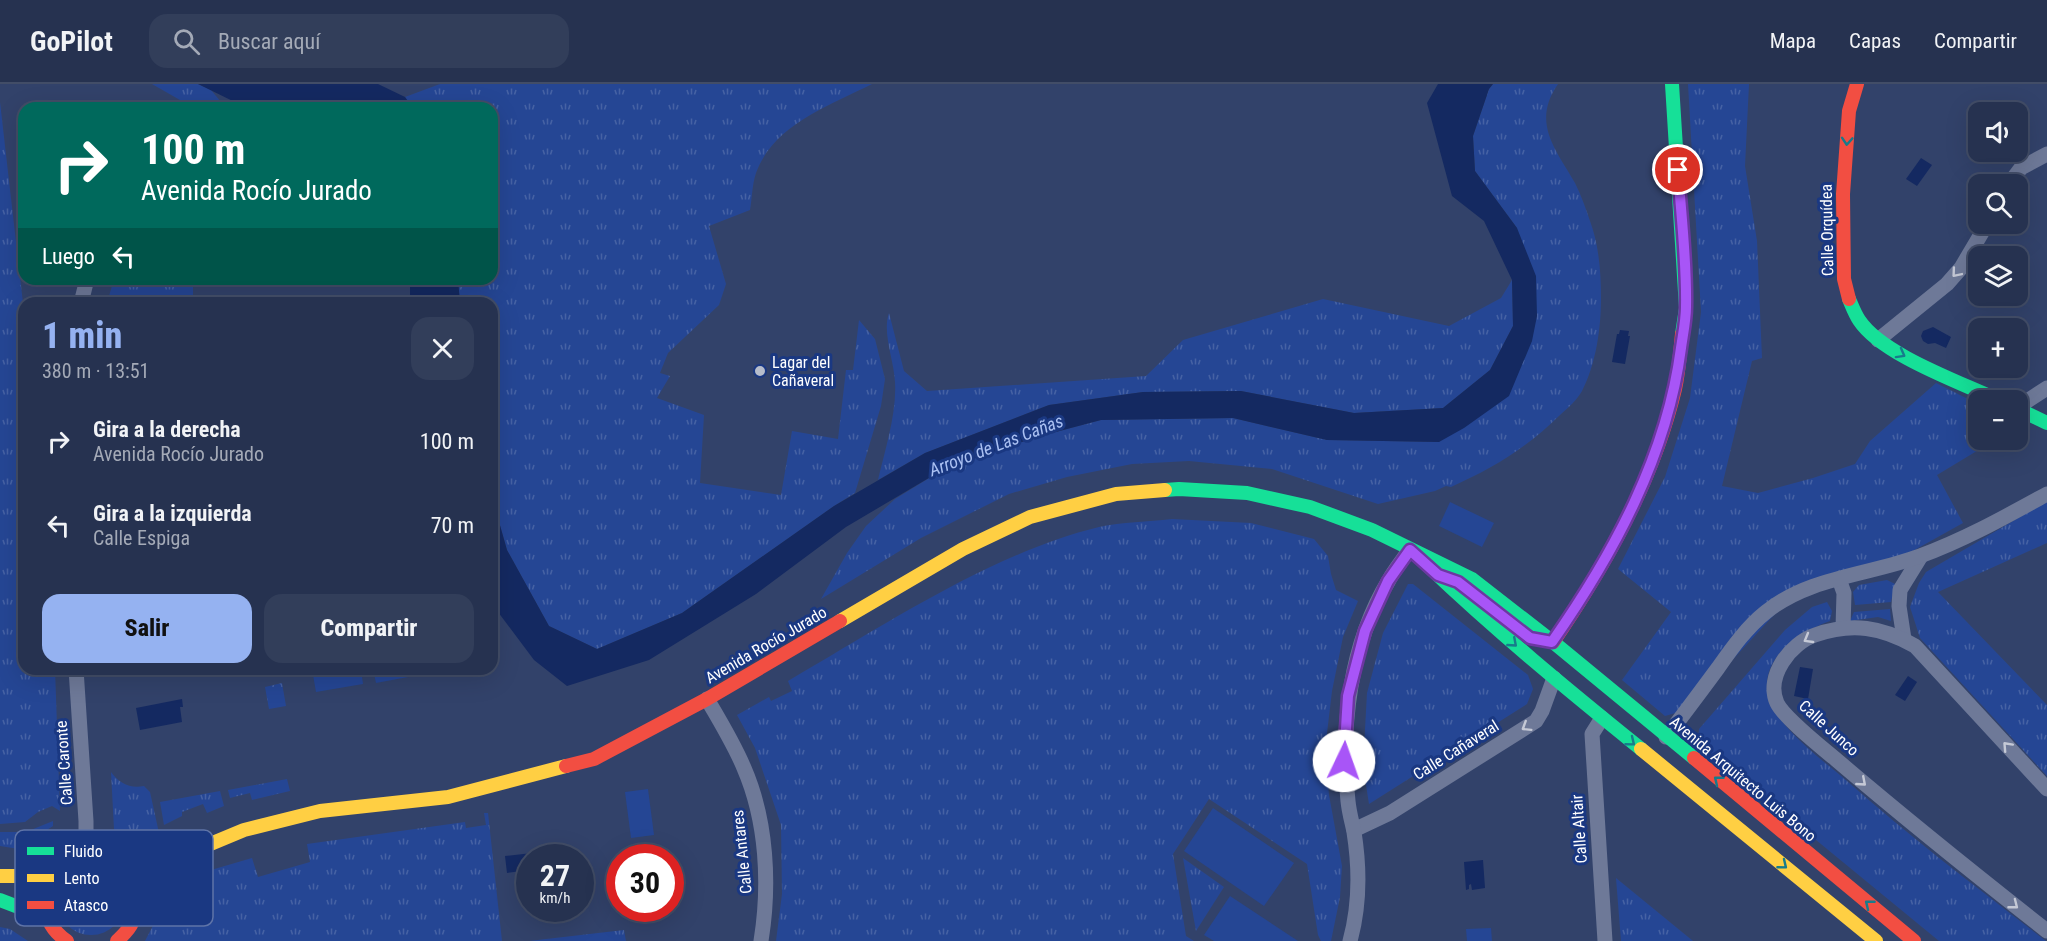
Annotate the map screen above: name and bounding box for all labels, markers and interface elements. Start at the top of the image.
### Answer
search box [149,14,569,68]
text: GoPilot [30,25,113,58]
icon: search [170,25,203,58]
text: Buscar aquí [218,29,320,54]
text: Mapa [1770,29,1816,53]
text: Capas [1849,29,1901,53]
text: Compartir [1934,29,2017,53]
map controls [1968,102,2028,450]
button: sound [1968,102,2028,162]
text: 100 m [141,125,246,174]
icon: right [42,126,120,204]
one-way arrow [1841,137,1854,146]
pin [1652,144,1703,195]
icon: arrive [1661,153,1694,186]
button: search [1968,174,2028,234]
text: Avenida Rocío Jurado [141,175,372,207]
street label: Calle Orquídea [1817,184,1837,276]
icon: left [107,240,140,273]
text: Luego [42,244,95,269]
button: layers [1968,246,2028,306]
one-way arrow [1952,266,1963,277]
text: 1 min [42,315,122,357]
button: close [411,317,474,380]
button: + [1968,318,2028,378]
one-way arrow [1895,347,1906,358]
place label: Lagar del Cañaveral [772,353,834,390]
text: 380 m · 13:51 [42,359,149,383]
marker: Lagar del Cañaveral [753,364,767,378]
button: − [1968,390,2028,450]
water label: Arroyo de Las Cañas [925,410,1066,481]
text: Gira a la derecha [93,417,241,442]
icon: right [42,425,75,458]
text: 100 m [420,429,474,454]
text: Avenida Rocío Jurado [93,442,264,466]
text: Gira a la izquierda [93,501,252,526]
icon: left [42,509,75,542]
text: 70 m [431,513,474,538]
text: Calle Espiga [93,526,190,550]
button: Salir [42,594,252,663]
button: Compartir [264,594,474,663]
street label: Avenida Rocío Jurado [702,603,830,687]
one-way arrow [1804,632,1814,643]
one-way arrow [1506,635,1517,646]
street label: Calle Junco [1795,696,1863,760]
street label: Avenida Arquitecto Luis Bono [1666,712,1820,846]
street label: Calle Cañaveral [1410,716,1502,784]
street label: Calle Caronte [52,720,76,806]
one-way arrow [1522,720,1533,731]
position arrow [1312,729,1376,793]
one-way arrow [1624,734,1635,745]
one-way arrow [2004,742,2015,753]
one-way arrow [1855,775,1866,786]
one-way arrow [1714,777,1725,788]
street label: Calle Altair [1567,794,1591,864]
street label: Calle Antares [728,809,756,895]
legend [15,830,213,926]
text: Fluido [64,842,103,861]
speed limit sign: 30 [606,844,684,922]
one-way arrow [1776,857,1787,868]
text: 27 [540,858,570,893]
text: Lento [64,869,99,888]
text: km/h [540,889,570,907]
text: Atasco [64,896,108,915]
one-way arrow [2007,898,2018,909]
one-way arrow [1865,900,1876,911]

